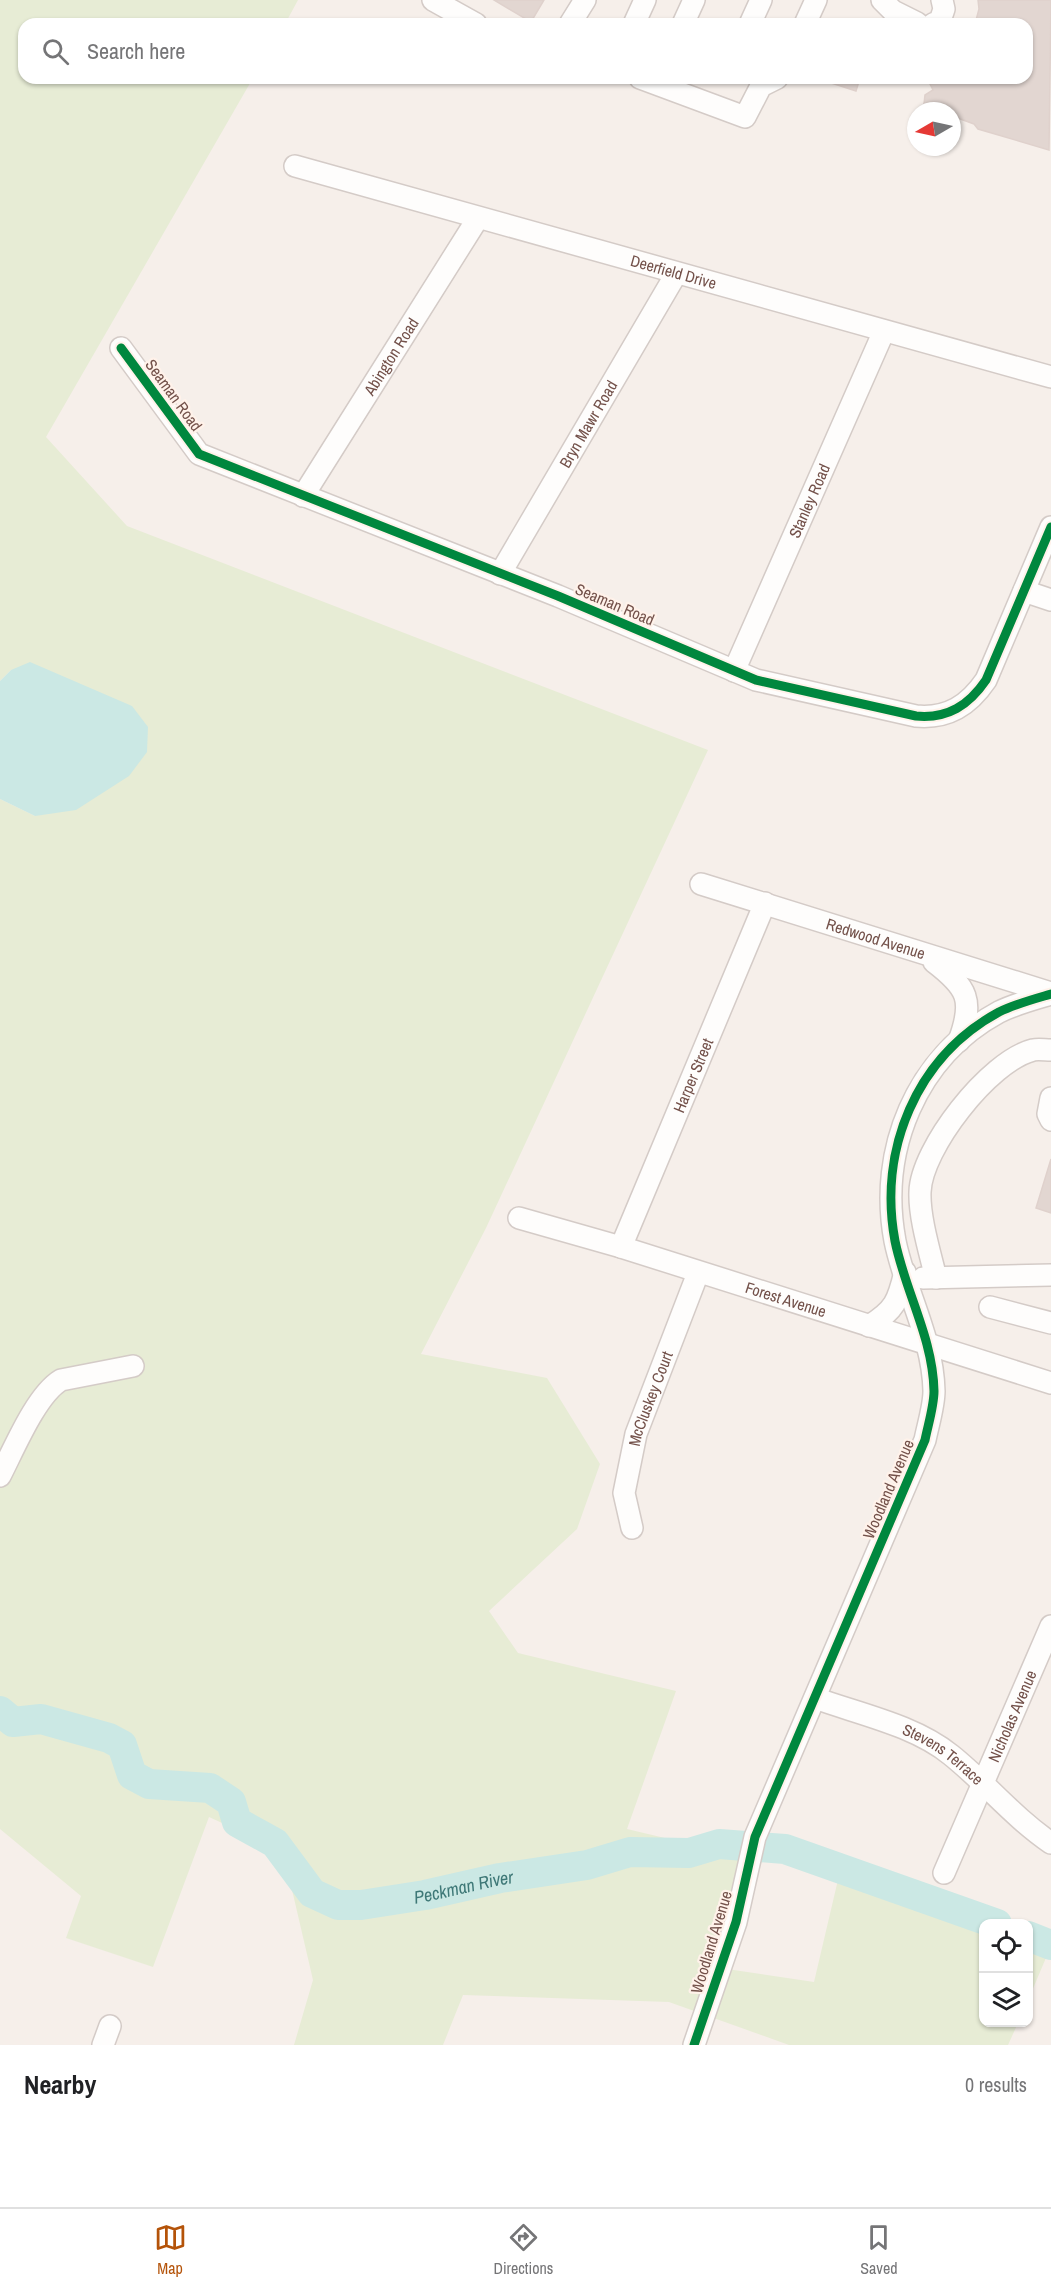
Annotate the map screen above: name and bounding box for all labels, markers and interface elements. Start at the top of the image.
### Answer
search box [18,18,1033,84]
icon: search [39,35,72,68]
text: Search here [87,36,185,66]
north arrow [907,102,961,156]
street label: Deerfield Drive [628,249,719,294]
street label: Abington Road [358,313,424,400]
street label: Seaman Road [140,355,208,435]
street label: Bryn Mawr Road [554,376,622,472]
street label: Stanley Road [783,460,835,541]
street label: Seaman Road [572,577,658,631]
street label: Redwood Avenue [823,913,928,964]
street label: Harper Street [667,1035,718,1116]
street label: Forest Avenue [743,1276,829,1322]
street label: McCluskey Court [623,1348,678,1448]
street label: Woodland Avenue [857,1436,919,1542]
street label: Nicholas Avenue [982,1667,1042,1766]
street label: Stevens Terrace [899,1718,989,1790]
water label: Peckman River [412,1864,516,1909]
street label: Woodland Avenue [685,1888,737,1996]
map controls [979,1919,1033,2027]
button: locate [979,1919,1033,1973]
button: layers [979,1973,1033,2027]
text: Nearby [24,2067,96,2102]
text: 0 results [965,2071,1027,2098]
tab: Map [154,2221,187,2279]
tab: Directions [494,2221,553,2279]
tab: Saved [860,2221,898,2279]

